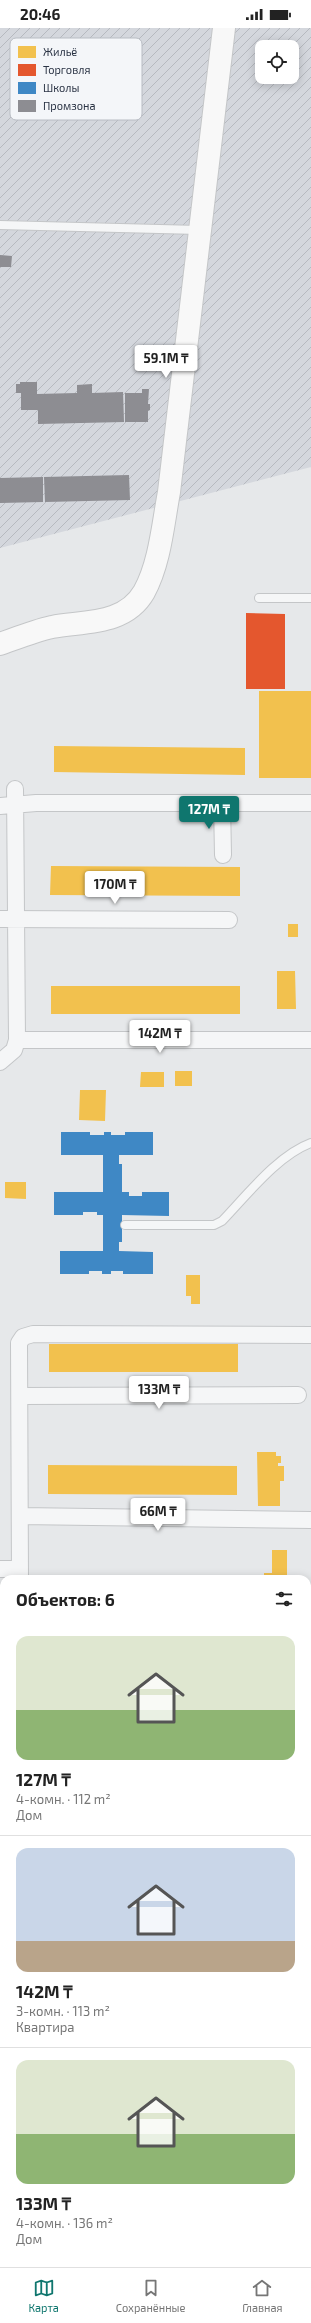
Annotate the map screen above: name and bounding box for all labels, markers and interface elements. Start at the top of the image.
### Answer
text: 20:46 [20,5,60,23]
legend [10,38,142,120]
map controls [255,40,299,84]
button: locate [255,40,299,84]
text: Жильё [43,45,77,58]
text: Торговля [43,63,90,76]
text: Школы [43,81,79,94]
text: Промзона [43,99,95,112]
pin: 59.1M ₸ [129,345,203,379]
text: 59.1M ₸ [144,350,188,366]
pin: 127M ₸ [176,796,242,830]
text: 127M ₸ [188,801,230,817]
pin: 170M ₸ [82,871,148,905]
text: 170M ₸ [94,876,136,892]
pin: 142M ₸ [127,1020,193,1054]
text: 142M ₸ [138,1025,182,1041]
pin: 133M ₸ [126,1376,192,1410]
text: 133M ₸ [138,1381,180,1397]
pin: 66M ₸ [130,1498,186,1532]
text: 66M ₸ [139,1503,177,1519]
icon: filters [273,1588,295,1610]
text: Объектов: 6 [16,1589,115,1609]
icon: home [120,1662,192,1734]
text: 127M ₸ [16,1769,71,1789]
text: 4-комн. · 112 m² [16,1791,111,1807]
text: Дом [16,1807,42,1823]
icon: home [120,1874,192,1946]
text: 142M ₸ [16,1981,73,2001]
text: 3-комн. · 113 m² [16,2003,110,2019]
text: Квартира [16,2019,75,2035]
icon: home [120,2086,192,2158]
text: 133M ₸ [16,2193,71,2213]
text: 4-комн. · 136 m² [16,2215,113,2231]
text: Дом [16,2231,42,2247]
tab: Карта [28,2277,59,2314]
tab: Сохранённые [116,2277,185,2314]
tab: Главная [242,2277,283,2314]

